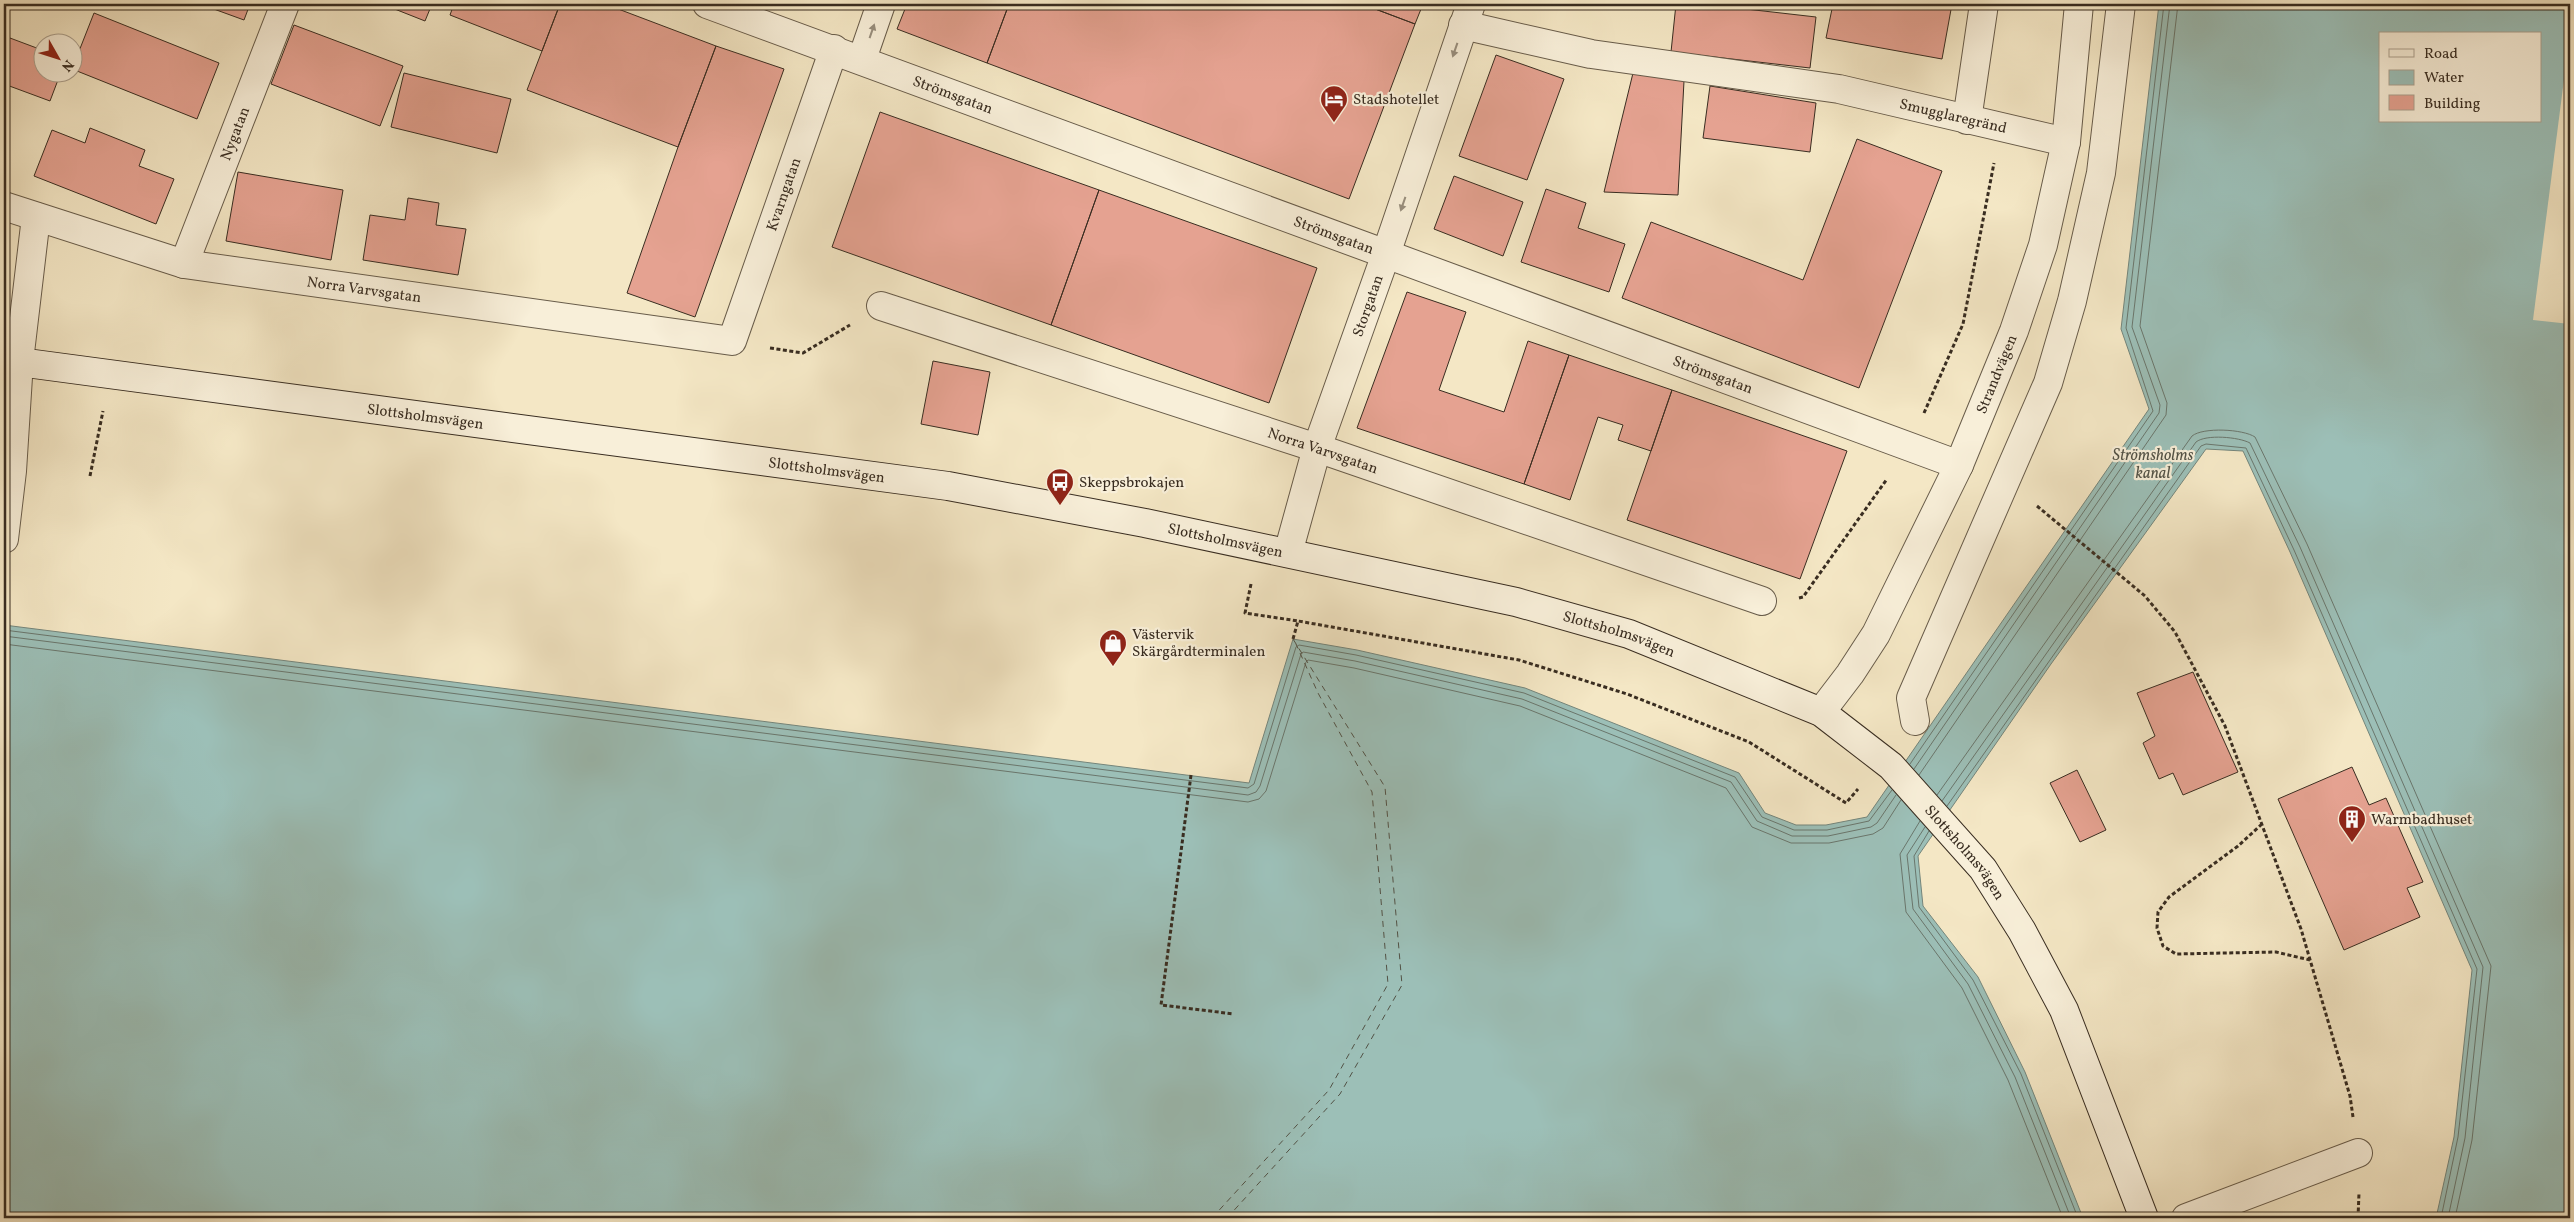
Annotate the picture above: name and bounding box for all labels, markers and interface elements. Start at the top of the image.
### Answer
one-way arrow [868,24,876,39]
north arrow [32,32,82,82]
legend [2379,32,2542,122]
one-way arrow [1451,43,1459,58]
text: Road [2424,44,2458,65]
text: N [56,55,78,75]
text: Water [2424,68,2464,89]
street label: Strömsgatan [909,72,995,120]
hotel icon: Stadshotellet [1319,84,1349,123]
place label: Stadshotellet [1353,90,1439,111]
street label: Smugglaregränd [1897,94,2009,140]
text: Building [2424,94,2481,115]
street label: Nygatan [216,104,256,164]
street label: Kvarngatan [762,155,807,234]
one-way arrow [1399,196,1406,211]
street label: Strömsgatan [1290,212,1376,261]
street label: Norra Varvsgatan [305,272,423,309]
street label: Storgatan [1348,272,1390,340]
street label: Strandvägen [1972,332,2023,418]
street label: Strömsgatan [1669,351,1756,400]
street label: Slottsholmsvägen [365,400,485,436]
street label: Norra Varvsgatan [1265,424,1381,480]
water label: Strömsholms kanal [2113,445,2194,485]
street label: Slottsholmsvägen [767,453,886,489]
bus stop icon: Skeppsbrokajen [1045,467,1075,506]
place label: Skeppsbrokajen [1079,473,1184,494]
street label: Slottsholmsvägen [1165,519,1285,564]
street label: Slottsholmsvägen [1560,607,1678,664]
place label: Västervik Skärgårdterminalen [1132,625,1265,663]
shop icon: Västervik Skärgårdterminalen [1098,628,1128,667]
street label: Slottsholmsvägen [1919,801,2009,905]
building icon: Warmbadhuset [2337,804,2367,843]
place label: Warmbadhuset [2371,810,2472,831]

